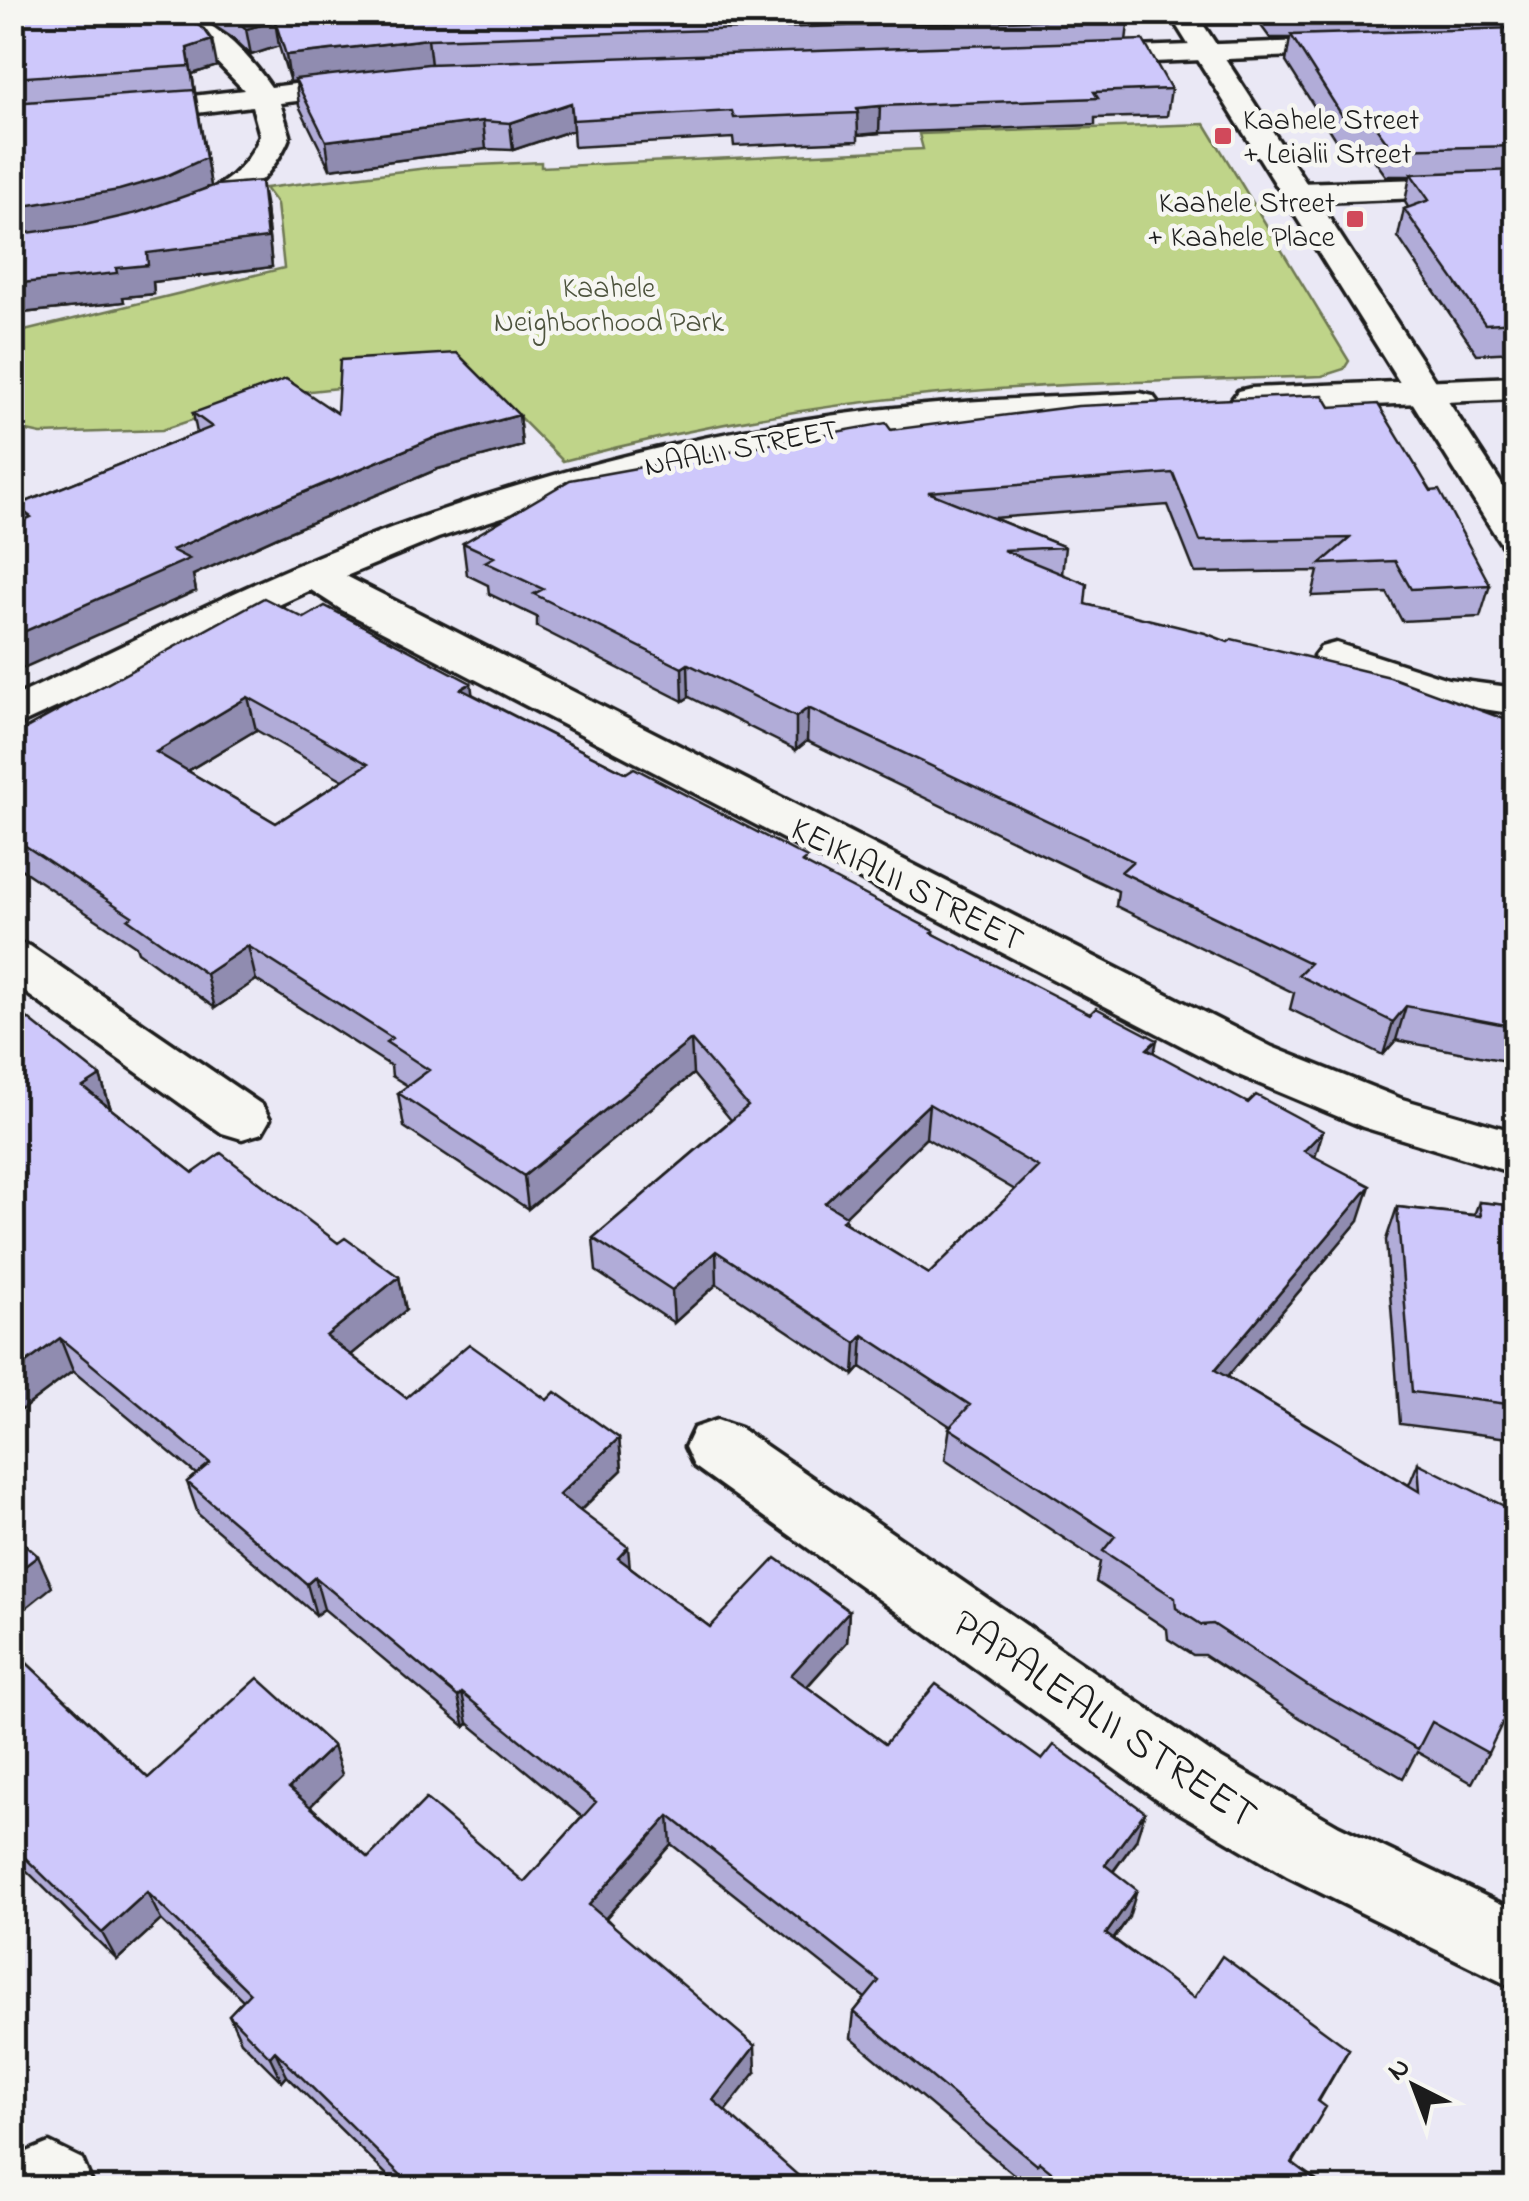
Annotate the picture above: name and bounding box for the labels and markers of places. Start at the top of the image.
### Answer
place label: Kaahele Street + Leialii Street [1243,100,1419,178]
marker: Kaahele Street + Leialii Street [1212,125,1234,147]
place label: Kaahele Street + Kaahele Place [1147,183,1336,261]
marker: Kaahele Street + Kaahele Place [1344,208,1366,230]

